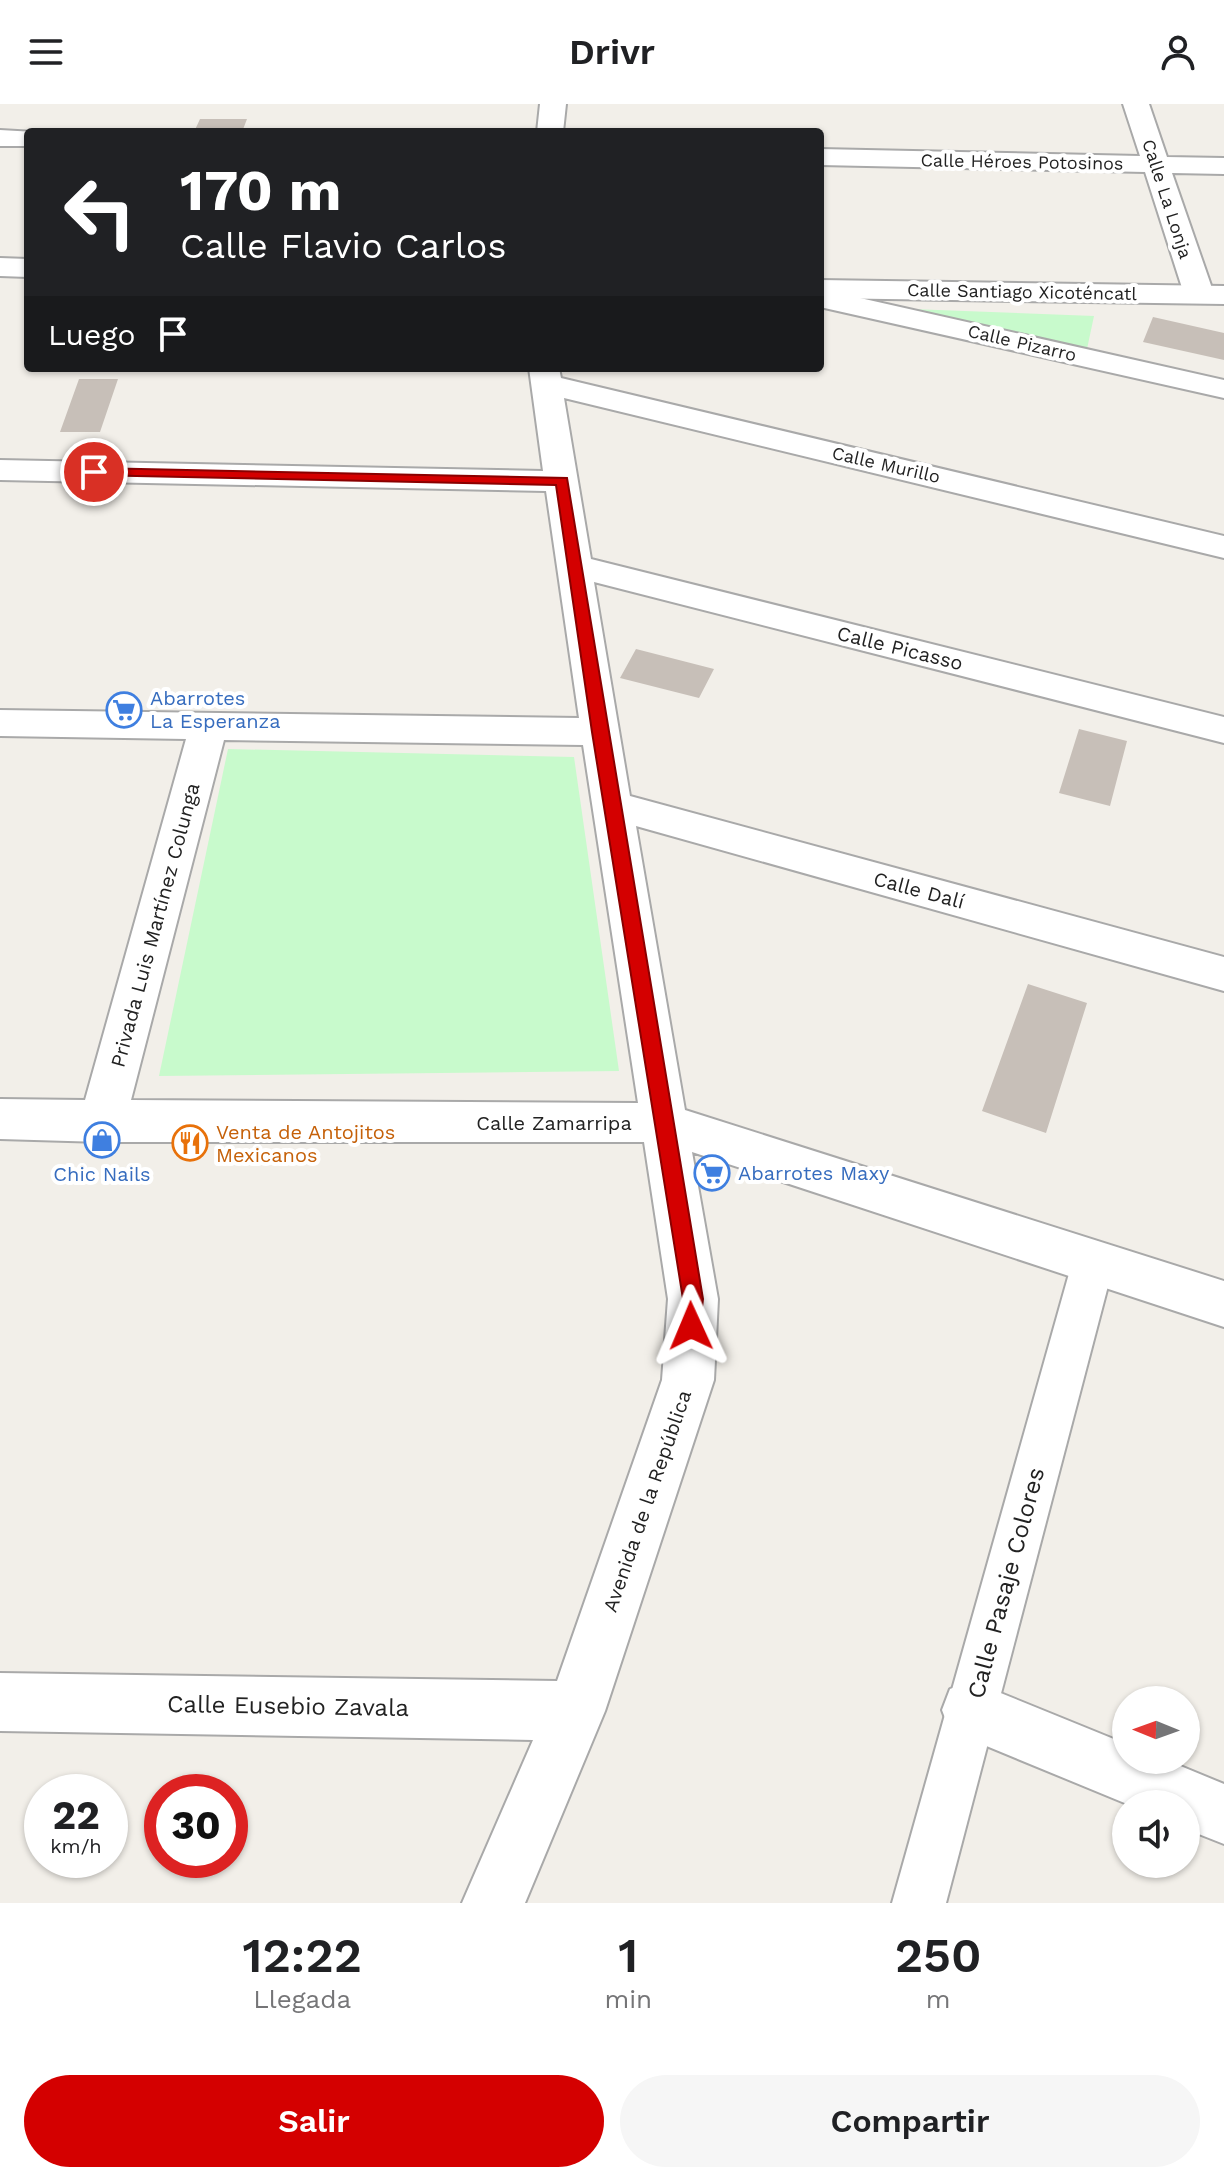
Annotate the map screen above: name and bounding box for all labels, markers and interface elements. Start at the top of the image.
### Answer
icon: menu [24,30,68,74]
icon: person [1156,30,1200,74]
text: Drivr [569,31,655,73]
street label: Calle La Lonja [1138,137,1197,261]
street label: Calle Héroes Potosinos [920,149,1124,174]
text: 170 m [180,158,342,224]
icon: left [48,160,152,264]
text: Calle Flavio Carlos [180,225,506,267]
street label: Calle Santiago Xicoténcatl [907,279,1138,304]
icon: arrive [151,312,195,356]
text: Luego [48,317,135,352]
street label: Calle Pizarro [966,320,1078,365]
pin [60,438,128,506]
street label: Calle Murillo [830,442,942,487]
icon: arrive [72,450,116,494]
street label: Calle Picasso [835,621,965,675]
place label: Abarrotes La Esperanza [150,686,281,733]
supermarket icon: Abarrotes La Esperanza [105,691,143,729]
street label: Privada Luis Martínez Colunga [105,780,205,1070]
street label: Calle Dalí [871,866,967,914]
street label: Calle Zamarripa [476,1111,632,1135]
place label: Venta de Antojitos Mexicanos [216,1120,395,1167]
shop icon: Chic Nails [83,1121,121,1159]
restaurant icon: Venta de Antojitos Mexicanos [171,1124,209,1162]
supermarket icon: Abarrotes Maxy [693,1154,731,1192]
place label: Abarrotes Maxy [738,1161,890,1185]
place label: Chic Nails [53,1162,151,1186]
position arrow [649,1284,733,1368]
street label: Avenida de la República [598,1387,696,1615]
street label: Calle Pasaje Colores [962,1464,1050,1702]
north arrow [1112,1686,1200,1774]
map controls [1112,1686,1200,1878]
street label: Calle Eusebio Zavala [167,1690,409,1722]
speed limit sign: 30 [144,1774,248,1878]
button: sound [1112,1790,1200,1878]
text: 22 [52,1792,100,1839]
text: km/h [50,1834,102,1858]
text: 12:22 [242,1927,362,1984]
text: 1 [618,1927,638,1984]
text: 250 [895,1927,982,1984]
text: Llegada [253,1984,351,2014]
text: min [604,1984,652,2014]
text: m [926,1984,951,2014]
button: Salir [24,2075,604,2167]
button: Compartir [620,2075,1200,2167]

